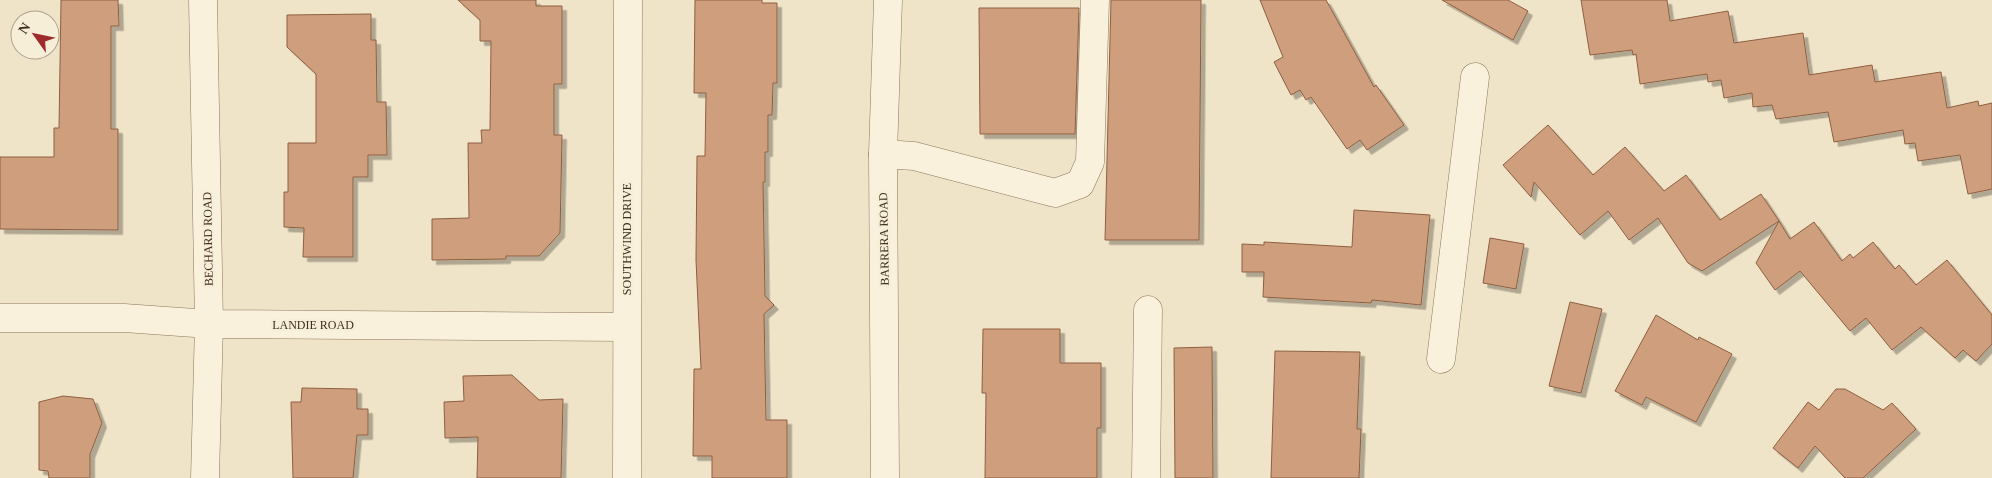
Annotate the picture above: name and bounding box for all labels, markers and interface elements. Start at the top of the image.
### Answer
north arrow [10,10,60,60]
text: N [15,20,34,37]
street label: SOUTHWIND DRIVE [620,183,634,295]
street label: BECHARD ROAD [200,191,216,286]
street label: BARRERA ROAD [876,192,892,286]
street label: LANDIE ROAD [272,318,354,332]

